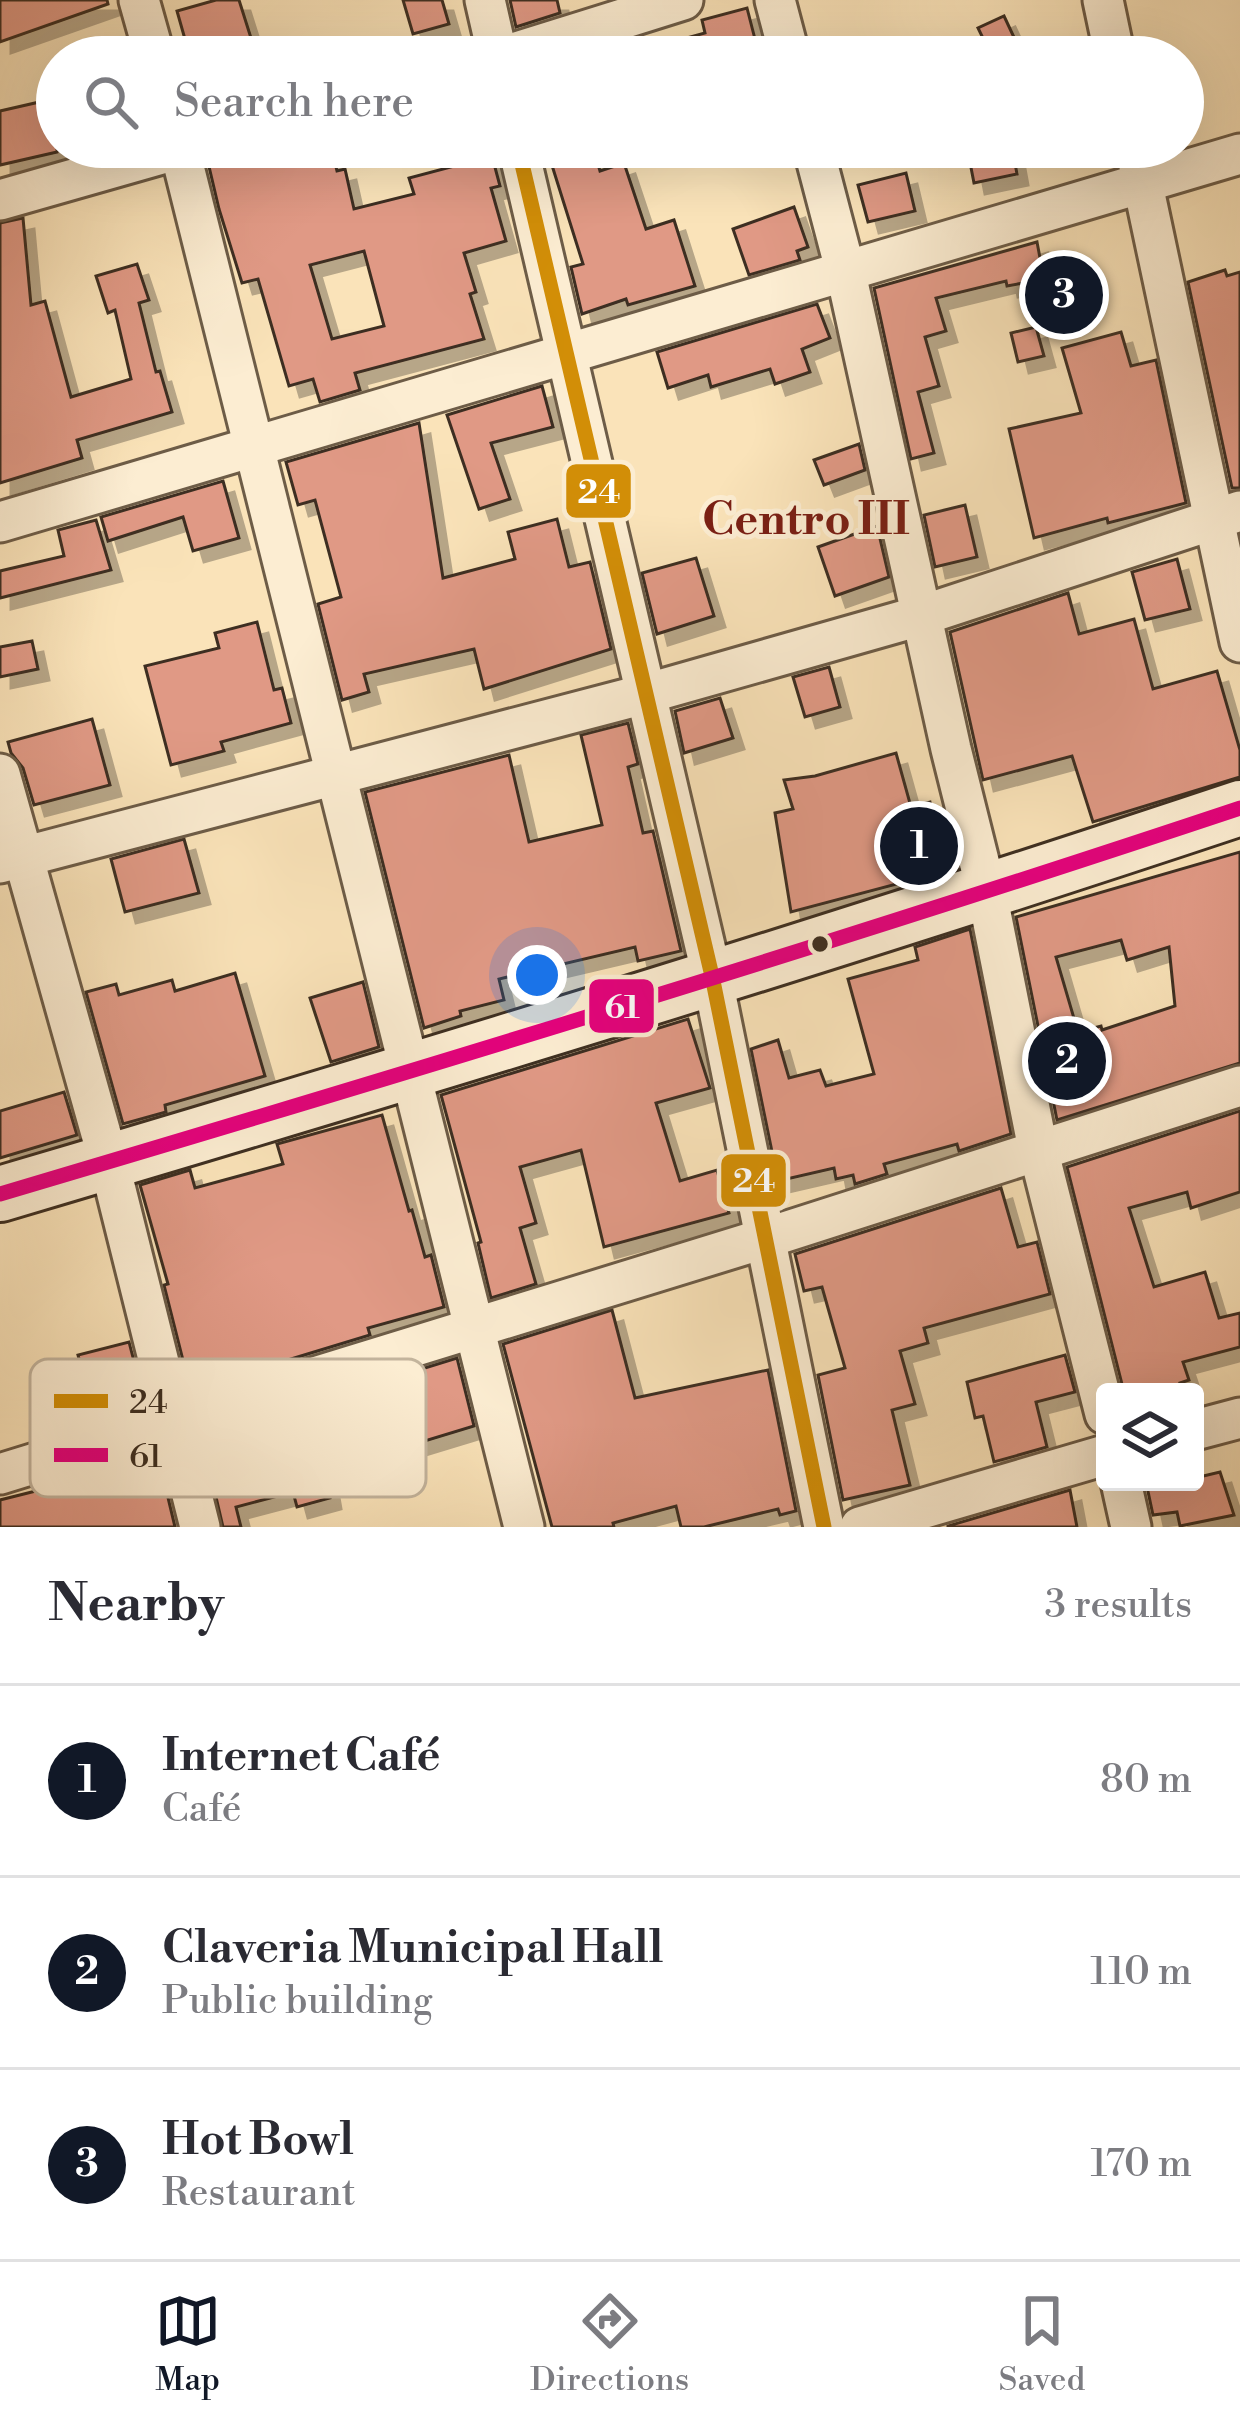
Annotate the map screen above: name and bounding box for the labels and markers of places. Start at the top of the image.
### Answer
pin: 3 [1025,250,1103,340]
pin: 1 [880,801,958,891]
unlabelled marker [809,933,831,955]
pin: 2 [1028,1016,1106,1106]

